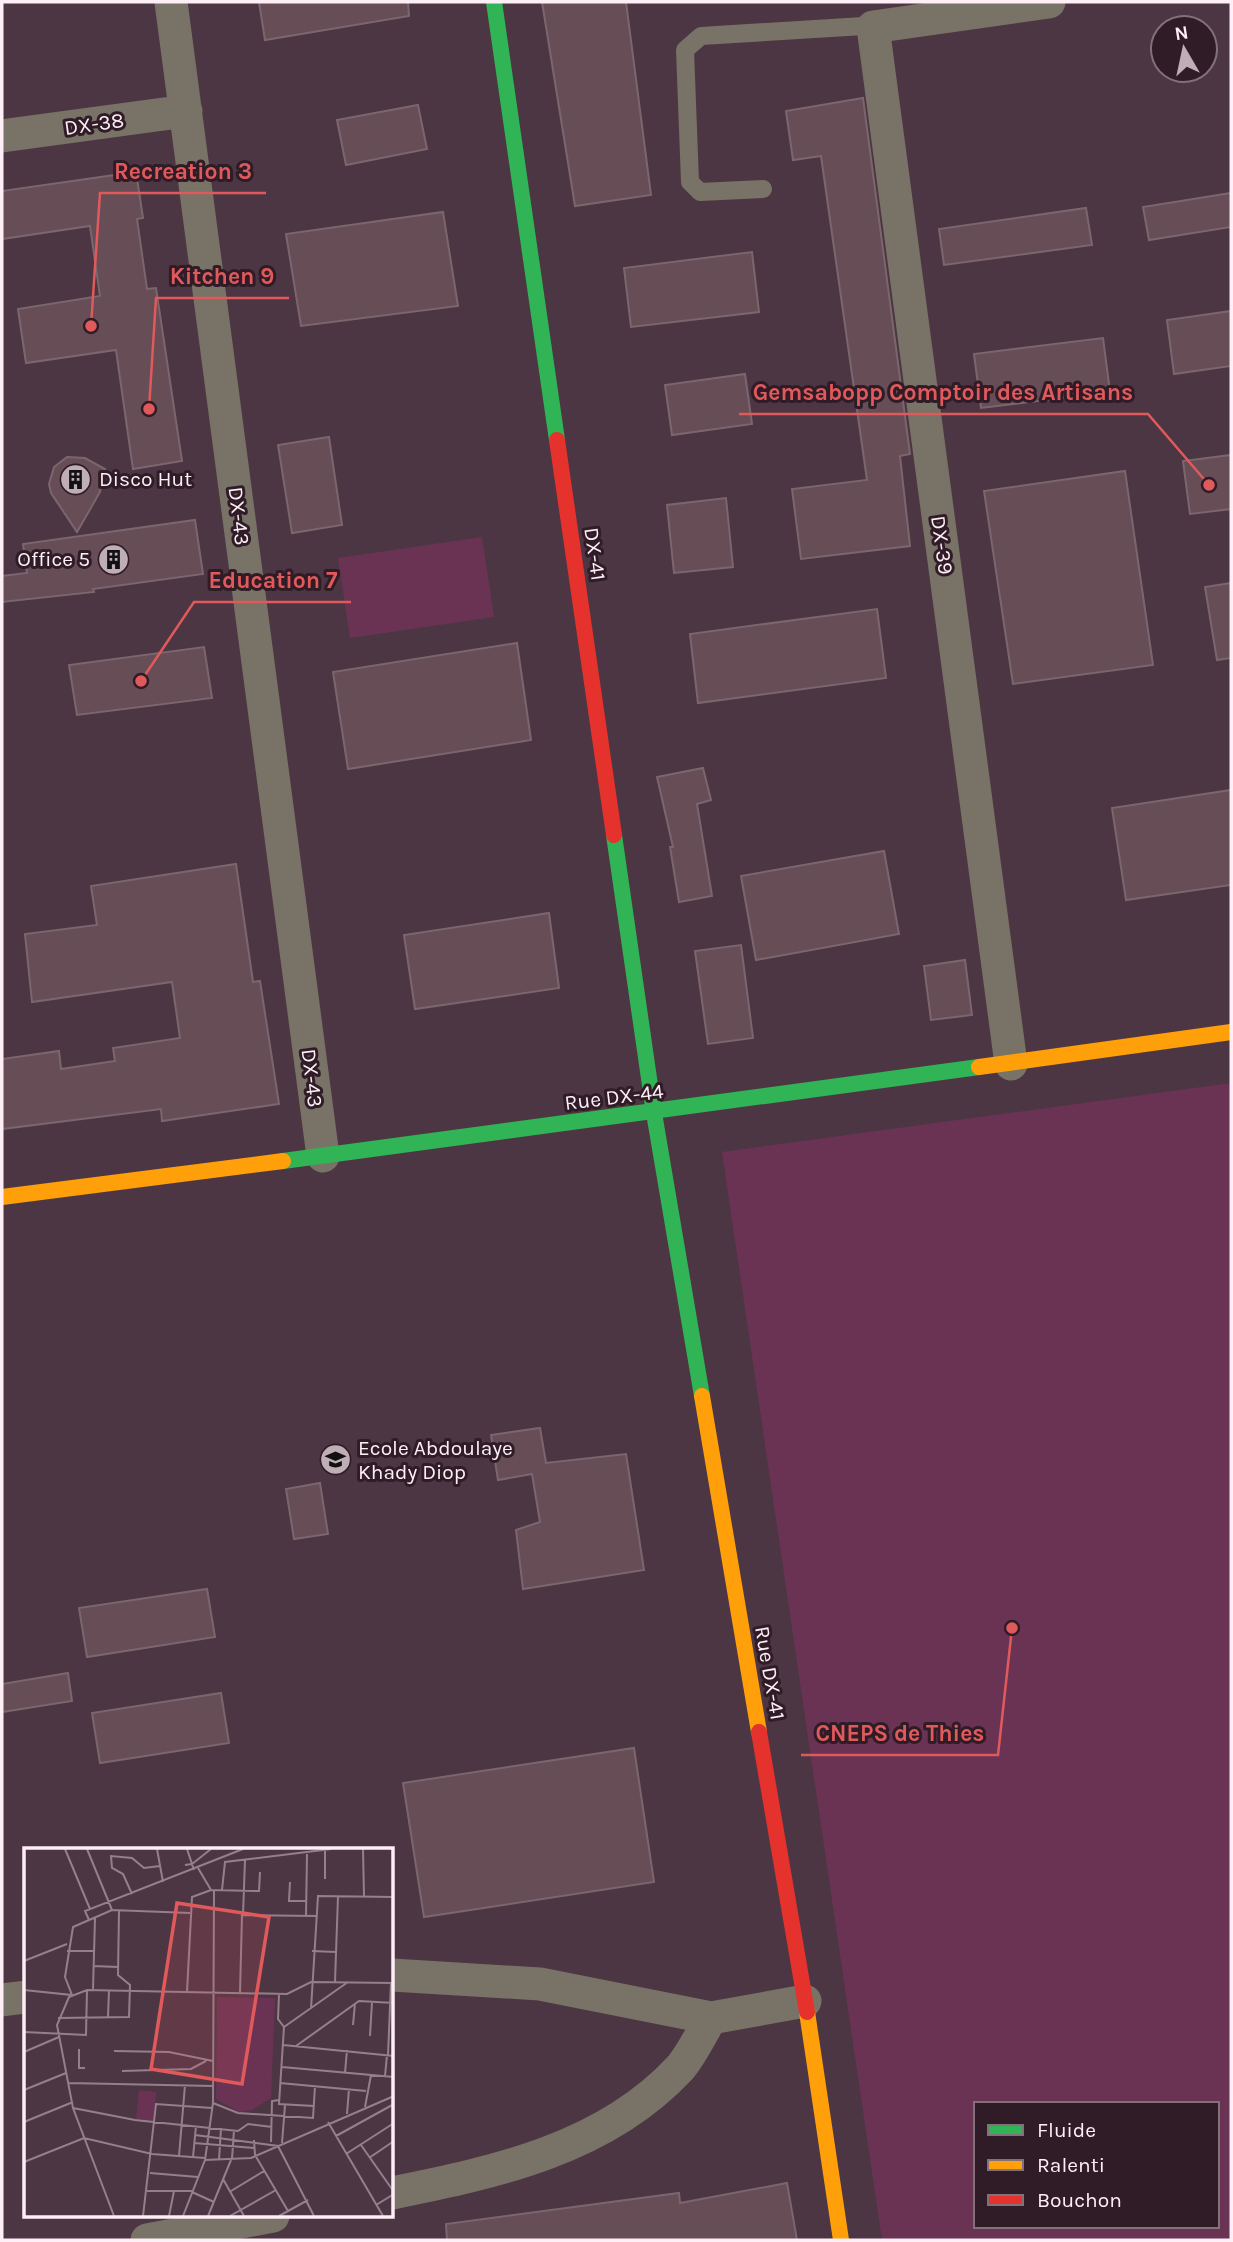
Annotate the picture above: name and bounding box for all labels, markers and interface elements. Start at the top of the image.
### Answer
north arrow [1149,14,1219,84]
text: N [1173,21,1190,45]
street label: DX-38 [63,108,125,140]
callout: Recreation 3 [100,149,266,193]
text: Recreation 3 [114,158,252,185]
callout: Kitchen 9 [156,254,289,298]
text: Kitchen 9 [170,263,274,290]
callout: Gemsabopp Comptoir des Artisans [739,370,1148,414]
text: Gemsabopp Comptoir des Artisans [753,379,1133,406]
building icon: Disco Hut [59,462,93,496]
place label: Disco Hut [99,467,192,491]
street label: DX-43 [224,485,254,547]
street label: DX-39 [926,514,958,576]
street label: DX-41 [579,526,611,582]
building icon: Office 5 [96,542,130,576]
place label: Office 5 [17,547,90,571]
callout: Education 7 [194,558,351,602]
text: Education 7 [209,567,338,594]
street label: DX-43 [297,1047,327,1109]
street label: Rue DX-44 [563,1079,665,1115]
place label: Ecole Abdoulaye Khady Diop [358,1436,513,1484]
school or university icon: Ecole Abdoulaye Khady Diop [318,1443,352,1477]
street label: Rue DX-41 [750,1624,790,1722]
callout: CNEPS de Thies [801,1711,998,1755]
text: CNEPS de Thies [816,1720,984,1747]
inset map [24,1848,394,2218]
legend [974,2102,1219,2228]
text: Fluide [1037,2118,1096,2142]
text: Ralenti [1037,2153,1105,2177]
text: Bouchon [1037,2188,1122,2212]

